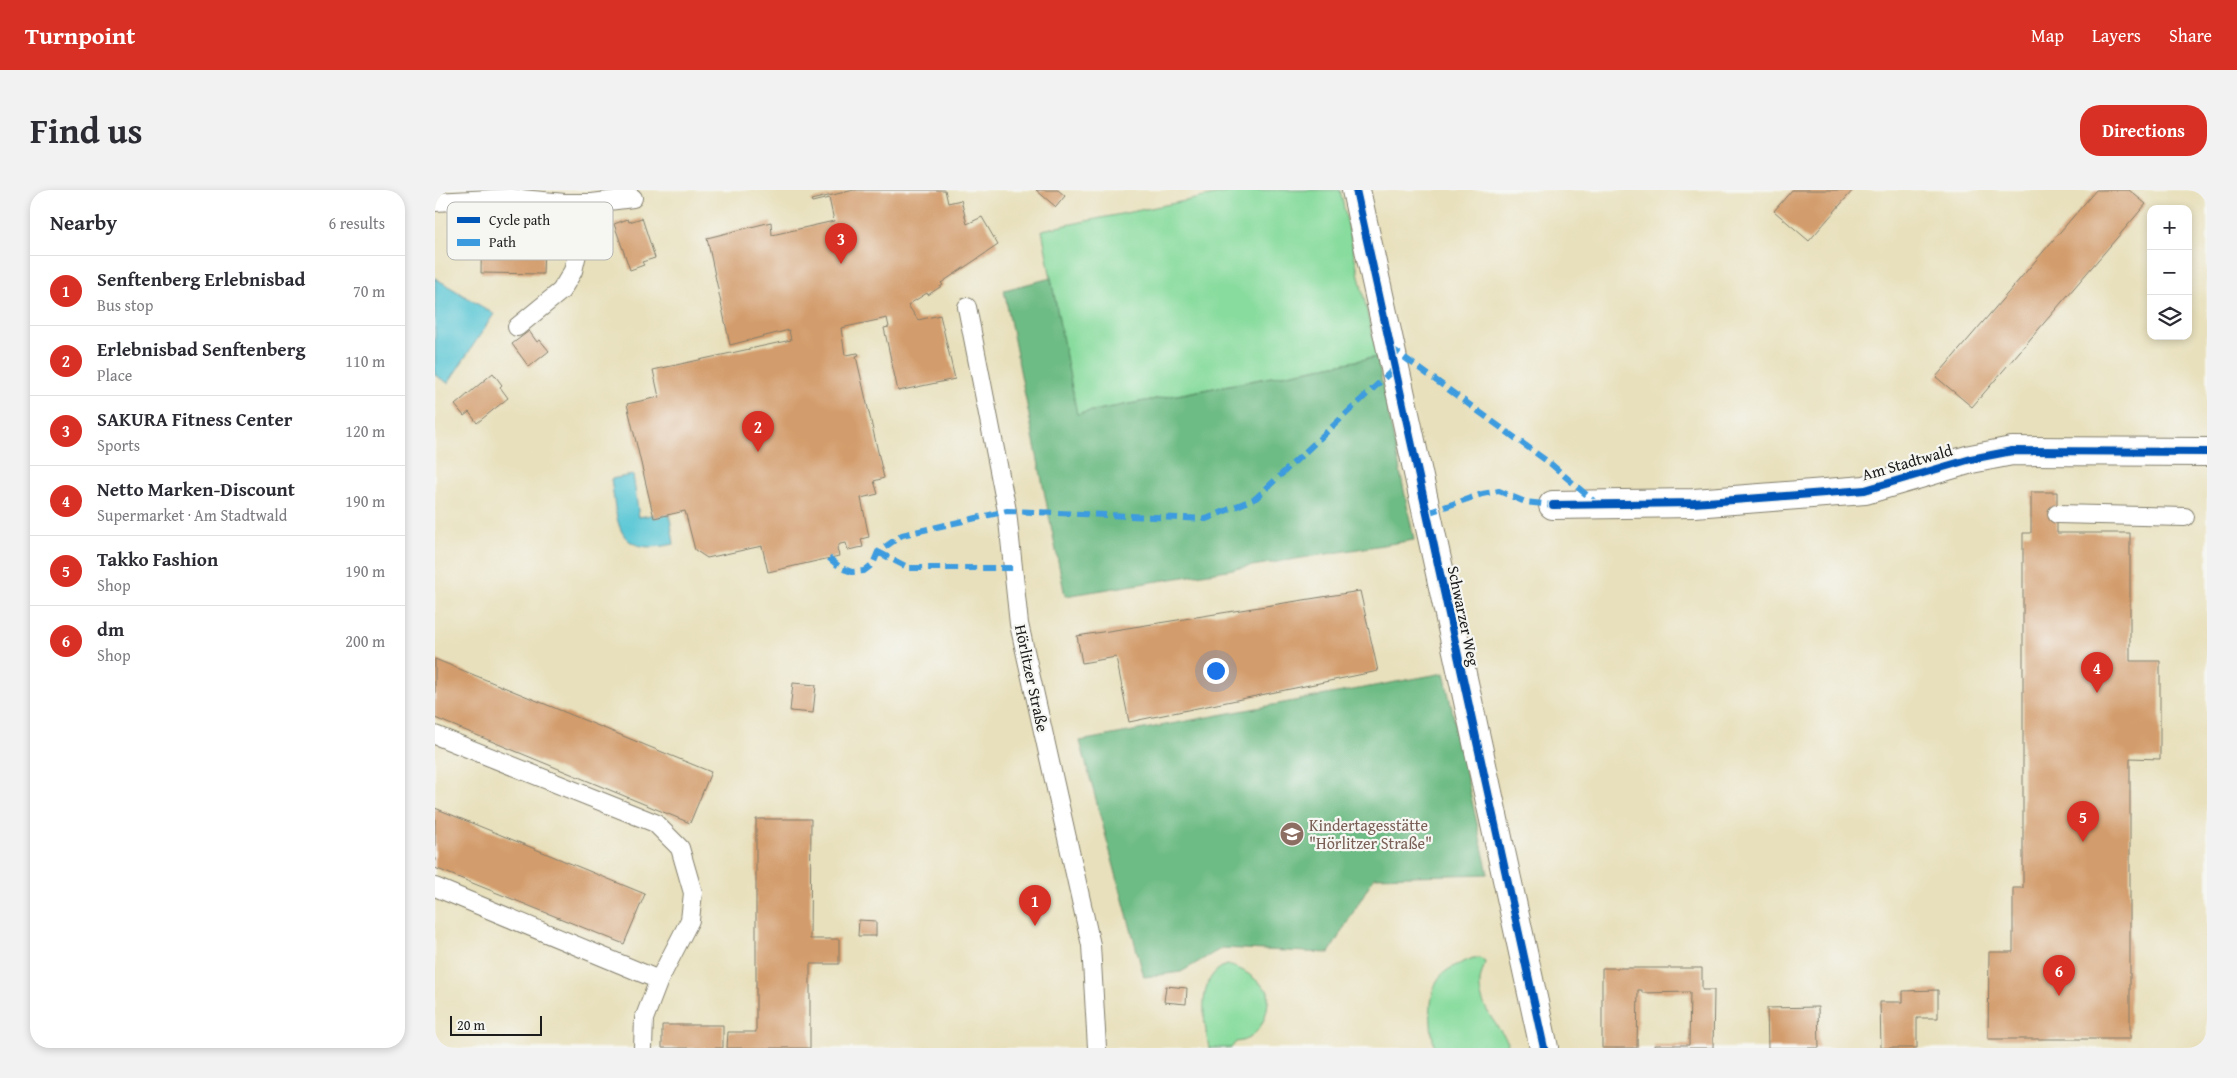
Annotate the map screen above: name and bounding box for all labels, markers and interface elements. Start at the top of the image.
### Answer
text: Turnpoint [25,18,135,53]
text: Map [2031,22,2064,49]
text: Layers [2092,22,2141,49]
text: Share [2169,22,2212,49]
text: Find us [30,105,143,156]
button: Directions [2080,105,2207,156]
legend [447,202,613,260]
map controls [2147,205,2192,340]
button: + [2147,205,2192,250]
text: Nearby [50,207,117,238]
text: Cycle path [489,210,550,230]
text: 6 results [328,211,385,235]
pin: 3 [825,223,857,264]
text: Path [489,232,516,252]
button: − [2147,250,2192,295]
text: Senftenberg Erlebnisbad [97,265,305,293]
text: 1 [62,279,70,303]
text: 70 m [353,279,385,303]
text: Bus stop [97,293,153,317]
button: layers [2147,295,2192,340]
text: Erlebnisbad Senftenberg [97,335,305,363]
text: 2 [62,349,70,373]
text: 110 m [345,349,385,373]
text: Place [97,363,132,387]
text: SAKURA Fitness Center [97,405,293,433]
pin: 2 [742,411,774,452]
text: 3 [62,419,70,443]
text: 120 m [345,419,385,443]
text: Sports [97,433,140,457]
street label: Am Stadtwald [1859,437,1956,486]
text: Netto Marken-Discount [97,475,295,503]
text: 4 [62,489,70,513]
text: 190 m [345,489,385,513]
text: Supermarket · Am Stadtwald [97,503,287,527]
text: Takko Fashion [97,545,218,573]
text: 5 [62,559,70,583]
text: 190 m [345,559,385,583]
street label: Schwarzer Weg [1442,564,1486,668]
text: Shop [97,573,131,597]
text: dm [97,615,124,643]
street label: Hörlitzer Straße [1009,622,1055,734]
text: 6 [62,629,70,653]
text: 200 m [345,629,385,653]
text: Shop [97,643,131,667]
pin: 4 [2081,652,2113,693]
your location [1203,658,1229,684]
pin: 5 [2067,801,2099,842]
place label: Kindertagesstätte "Hörlitzer Straße" [1309,813,1432,855]
school or university icon: Kindertagesstätte "Hörlitzer Straße" [1279,821,1305,847]
pin: 1 [1019,885,1051,926]
pin: 6 [2043,955,2075,996]
scale bar [450,1013,543,1036]
text: 20 m [457,1015,485,1035]

